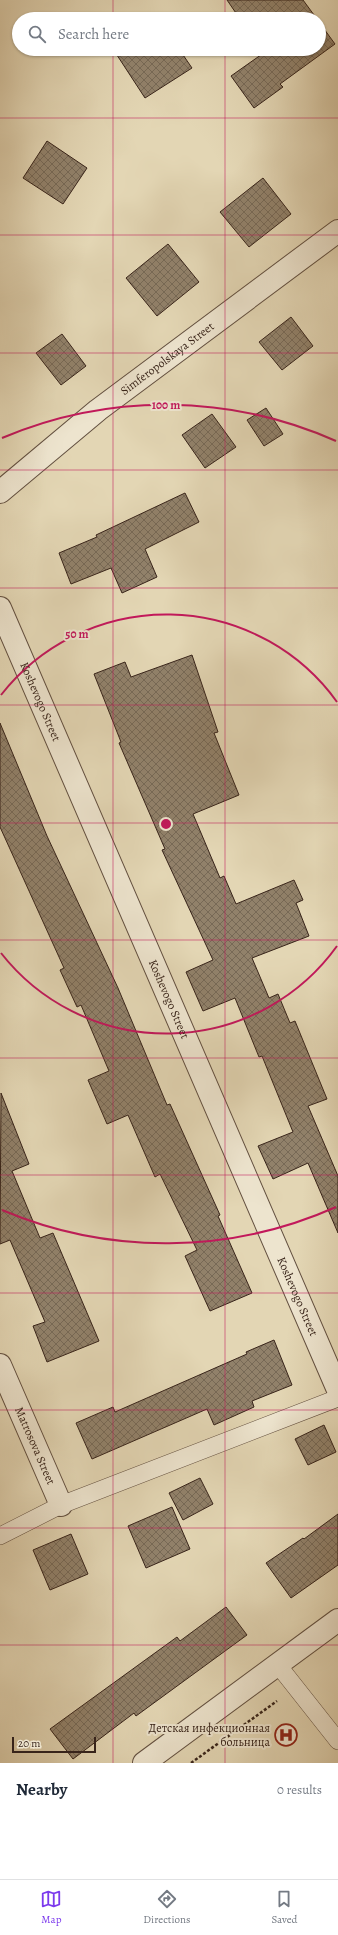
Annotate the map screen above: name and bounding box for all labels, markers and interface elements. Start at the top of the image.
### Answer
search box [12,12,326,56]
icon: search [26,23,48,45]
text: Search here [58,24,129,44]
street label: Simferopolskaya Street [117,318,217,399]
text: 100 m [152,397,180,413]
text: 50 m [65,626,89,642]
street label: Koshevogo Street [16,659,65,744]
centre of rings [159,817,173,831]
street label: Koshevogo Street [145,957,193,1041]
street label: Koshevogo Street [273,1254,322,1339]
street label: Matrosova Street [11,1404,59,1487]
place label: Детская инфекционная больница [149,1720,270,1750]
hospital icon: Детская инфекционная больница [273,1722,299,1748]
scale bar [12,1735,96,1754]
text: 20 m [18,1736,40,1751]
text: Nearby [16,1778,67,1801]
text: 0 results [277,1781,322,1798]
tab: Map [40,1888,62,1927]
tab: Directions [143,1888,191,1927]
tab: Saved [271,1888,298,1927]

